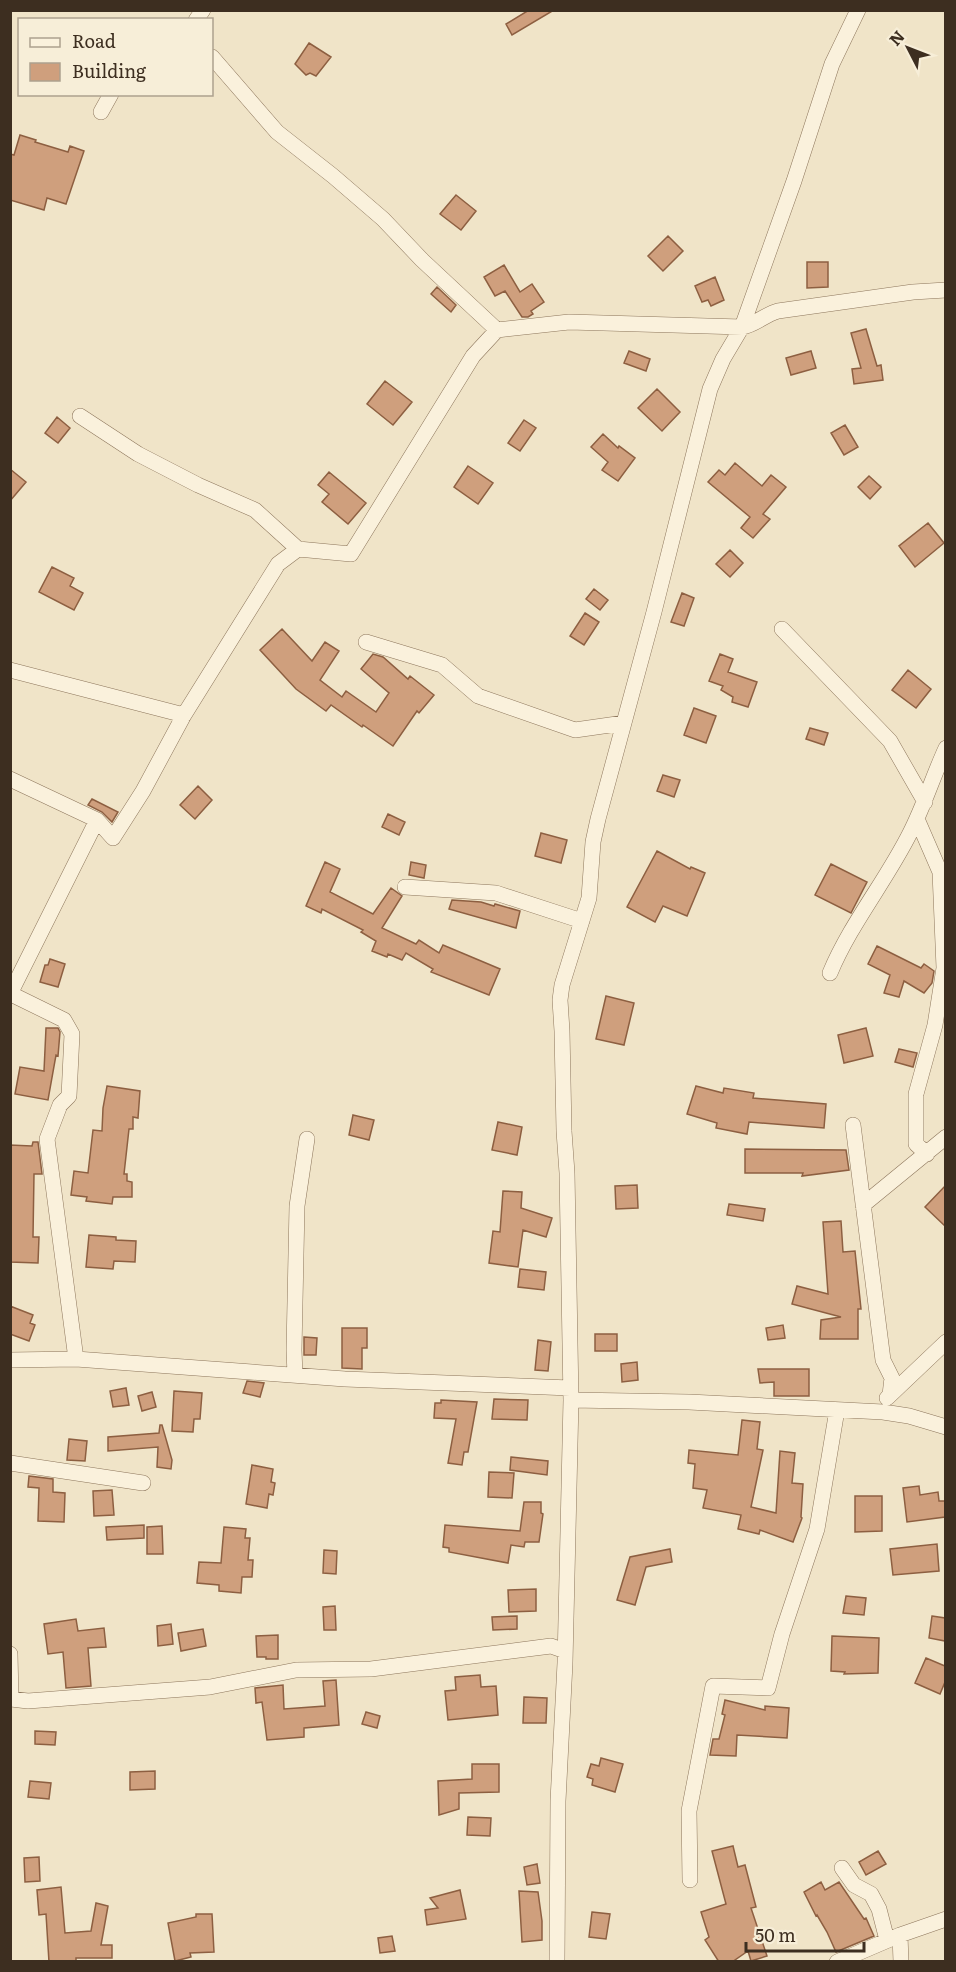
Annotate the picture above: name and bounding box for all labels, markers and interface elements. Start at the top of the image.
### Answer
legend [18,18,213,96]
north arrow [878,18,938,78]
text: N [883,24,910,50]
text: Road [72,27,116,54]
text: Building [72,57,147,84]
scale bar [746,1915,864,1953]
text: 50 m [755,1921,796,1948]

